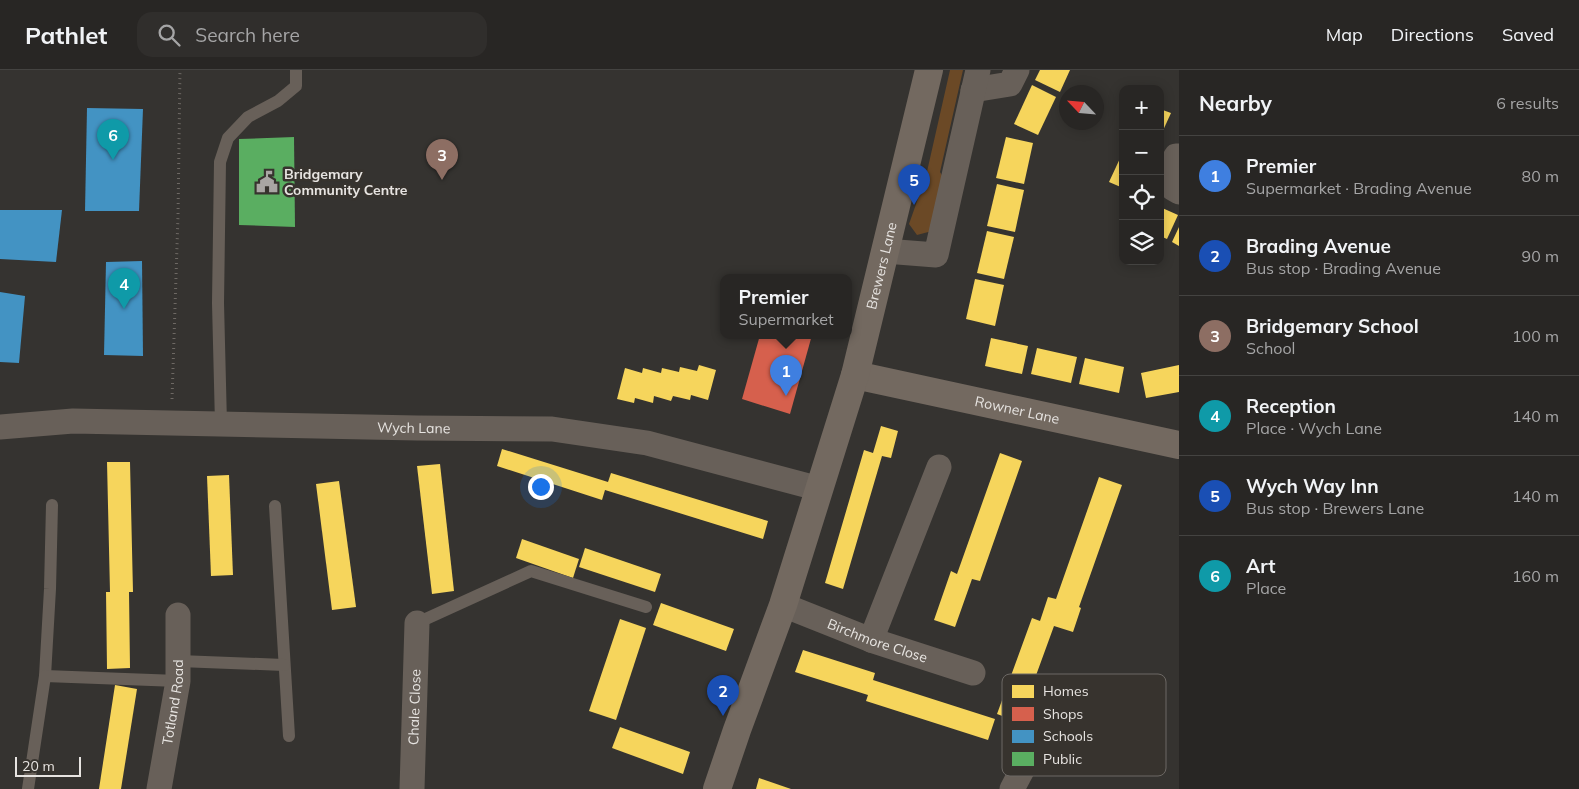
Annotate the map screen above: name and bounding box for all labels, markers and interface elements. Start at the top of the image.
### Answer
search box [137,12,487,57]
text: Pathlet [25,20,107,50]
icon: search [155,21,183,49]
text: Search here [195,23,300,47]
text: Map [1326,23,1363,46]
text: Directions [1391,23,1474,46]
text: Saved [1502,23,1554,46]
north arrow [1059,85,1104,130]
map controls [1119,85,1164,265]
button: + [1119,85,1164,130]
text: Nearby [1199,90,1272,116]
text: 6 results [1496,93,1559,113]
pin: 6 [97,119,129,160]
button: − [1119,130,1164,175]
pin: 3 [426,139,458,180]
text: Premier [1246,154,1316,178]
pin: 5 [898,164,930,205]
place label: Bridgemary Community Centre [284,165,408,199]
text: 1 [1210,166,1220,186]
text: 80 m [1522,166,1559,186]
public building icon: Bridgemary Community Centre [254,169,280,195]
button: locate [1119,175,1164,220]
text: Supermarket · Brading Avenue [1246,178,1472,198]
street label: Brewers Lane [862,220,901,311]
button: layers [1119,220,1164,265]
text: Brading Avenue [1246,234,1391,258]
text: 2 [1210,246,1220,266]
text: 90 m [1522,246,1559,266]
text: Bus stop · Brading Avenue [1246,258,1441,278]
pin: 4 [108,268,140,309]
popup [720,274,852,339]
text: Premier [738,285,809,309]
text: Supermarket [738,309,834,329]
text: Bridgemary School [1246,314,1419,338]
text: 3 [1210,326,1220,346]
text: 100 m [1512,326,1559,346]
text: School [1246,338,1295,358]
pin: 1 [770,355,802,396]
street label: Rowner Lane [973,392,1061,428]
text: Reception [1246,394,1336,418]
text: 4 [1210,406,1220,426]
text: 140 m [1512,406,1559,426]
street label: Wych Lane [377,418,450,437]
text: Place · Wych Lane [1246,418,1382,438]
your location [528,474,554,500]
text: Wych Way Inn [1246,474,1379,498]
text: 5 [1210,486,1220,506]
text: 140 m [1512,486,1559,506]
text: Bus stop · Brewers Lane [1246,498,1424,518]
text: Art [1246,554,1275,578]
text: 6 [1210,566,1220,586]
text: 160 m [1512,566,1559,586]
text: Place [1246,578,1286,598]
street label: Birchmore Close [825,615,930,667]
street label: Totland Road [158,659,187,747]
street label: Chale Close [404,669,425,745]
legend [1002,674,1166,776]
pin: 2 [707,675,739,716]
text: Homes [1043,682,1089,700]
text: Shops [1043,705,1083,723]
text: Schools [1043,727,1093,745]
text: Public [1043,750,1082,768]
scale bar [15,754,81,777]
text: 20 m [22,757,55,775]

